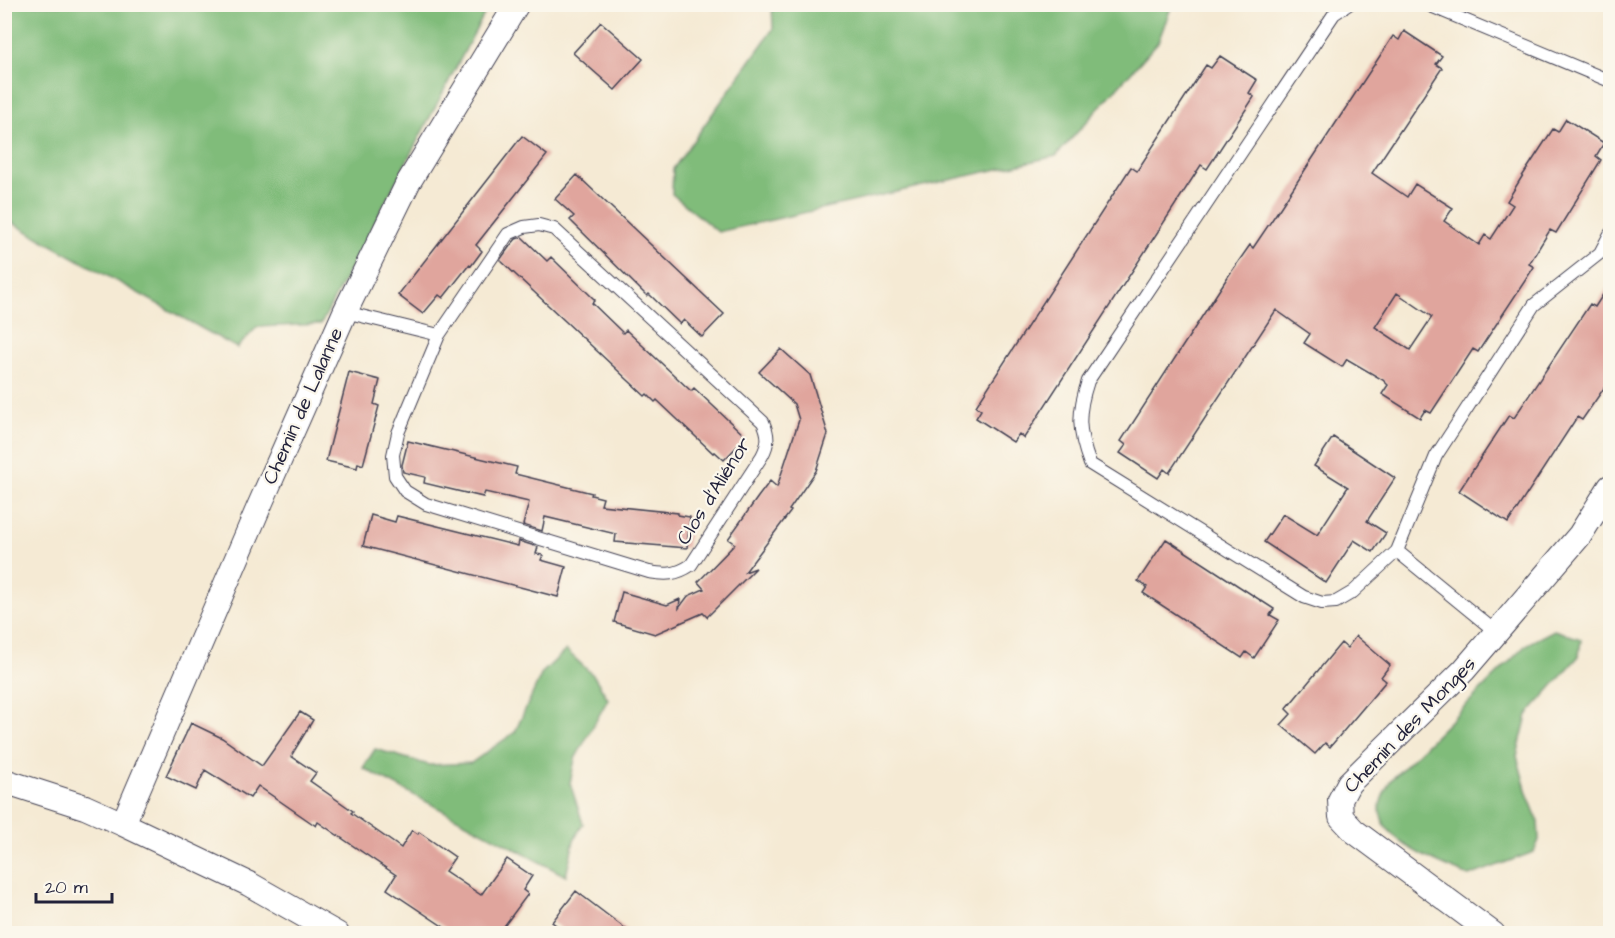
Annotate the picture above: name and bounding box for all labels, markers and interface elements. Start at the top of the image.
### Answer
street label: Chemin de Lalanne [256,323,350,489]
street label: Clos d'Aliénor [670,432,758,550]
street label: Chemin des Monges [1338,651,1483,800]
scale bar [36,866,112,904]
text: 20 m [45,875,88,900]

